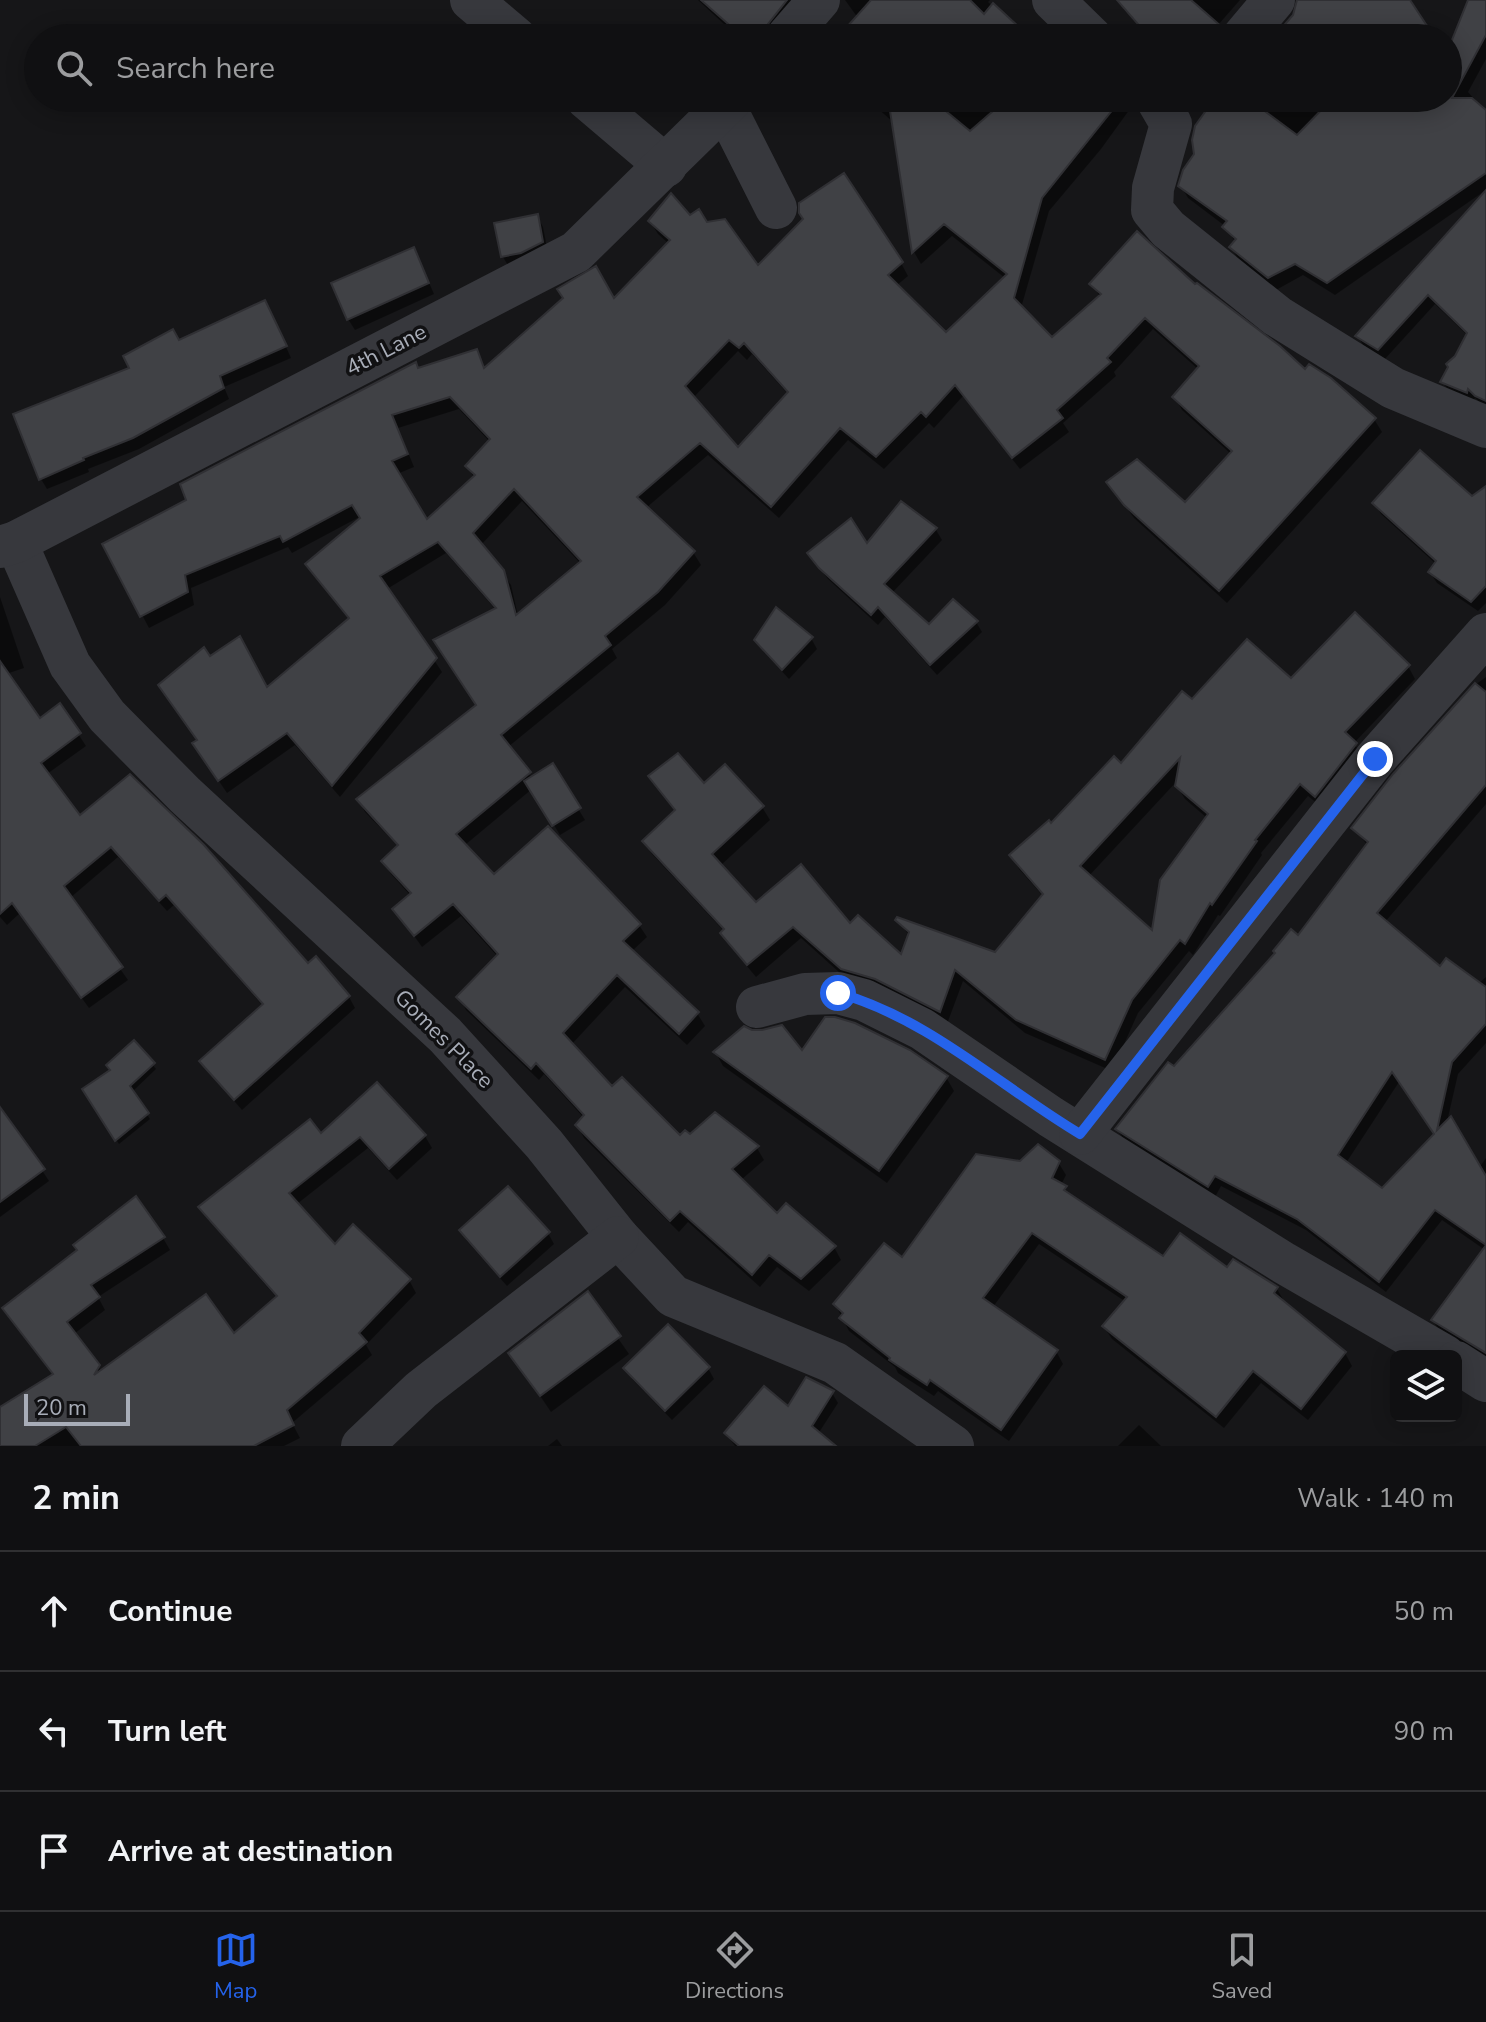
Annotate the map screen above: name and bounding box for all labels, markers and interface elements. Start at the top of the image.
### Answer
search box [24,24,1462,112]
icon: search [52,46,96,90]
text: Search here [116,48,275,89]
street label: 4th Lane [340,317,432,383]
route end [1357,741,1393,777]
route start [820,975,856,1011]
street label: Gomes Place [388,983,500,1095]
map controls [1390,1350,1462,1422]
button: layers [1390,1350,1462,1422]
scale bar [24,1390,130,1426]
text: 20 m [36,1393,87,1423]
text: 2 min [32,1475,120,1521]
text: Walk · 140 m [1297,1481,1454,1516]
icon: ahead [32,1589,76,1633]
text: Continue [108,1591,233,1632]
text: 50 m [1394,1594,1454,1629]
icon: left [32,1709,76,1753]
text: Turn left [108,1711,226,1752]
text: 90 m [1394,1714,1454,1749]
icon: arrive [32,1829,76,1873]
text: Arrive at destination [108,1831,393,1872]
tab: Map [214,1928,258,2006]
tab: Directions [685,1928,784,2006]
tab: Saved [1212,1928,1272,2006]

